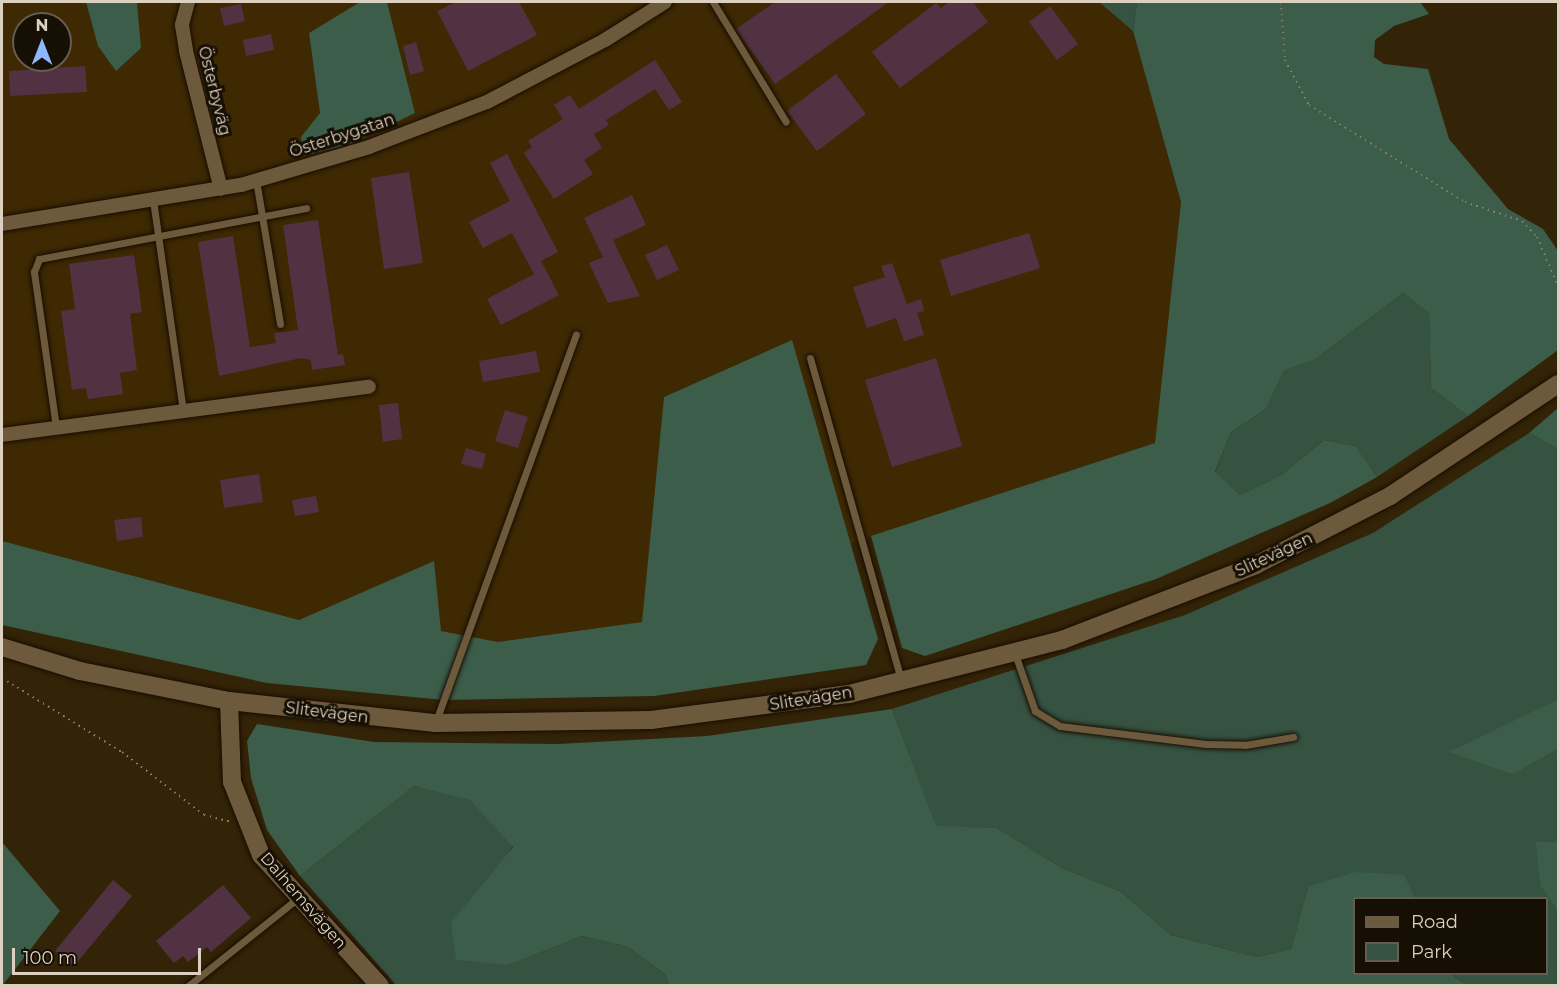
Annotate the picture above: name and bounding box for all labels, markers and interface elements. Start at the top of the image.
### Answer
north arrow [12,12,72,72]
text: N [36,16,48,35]
street label: Österbyväg [194,44,234,138]
street label: Österbygatan [287,110,397,162]
street label: Slitevägen [1232,529,1316,581]
street label: Slitevägen [768,683,854,715]
street label: Slitevägen [285,698,369,728]
street label: Dalhemsvägen [256,849,350,953]
legend [1353,897,1548,975]
text: Road [1411,911,1458,933]
scale bar [15,936,204,974]
text: Park [1411,941,1452,963]
text: 100 m [23,947,77,969]

